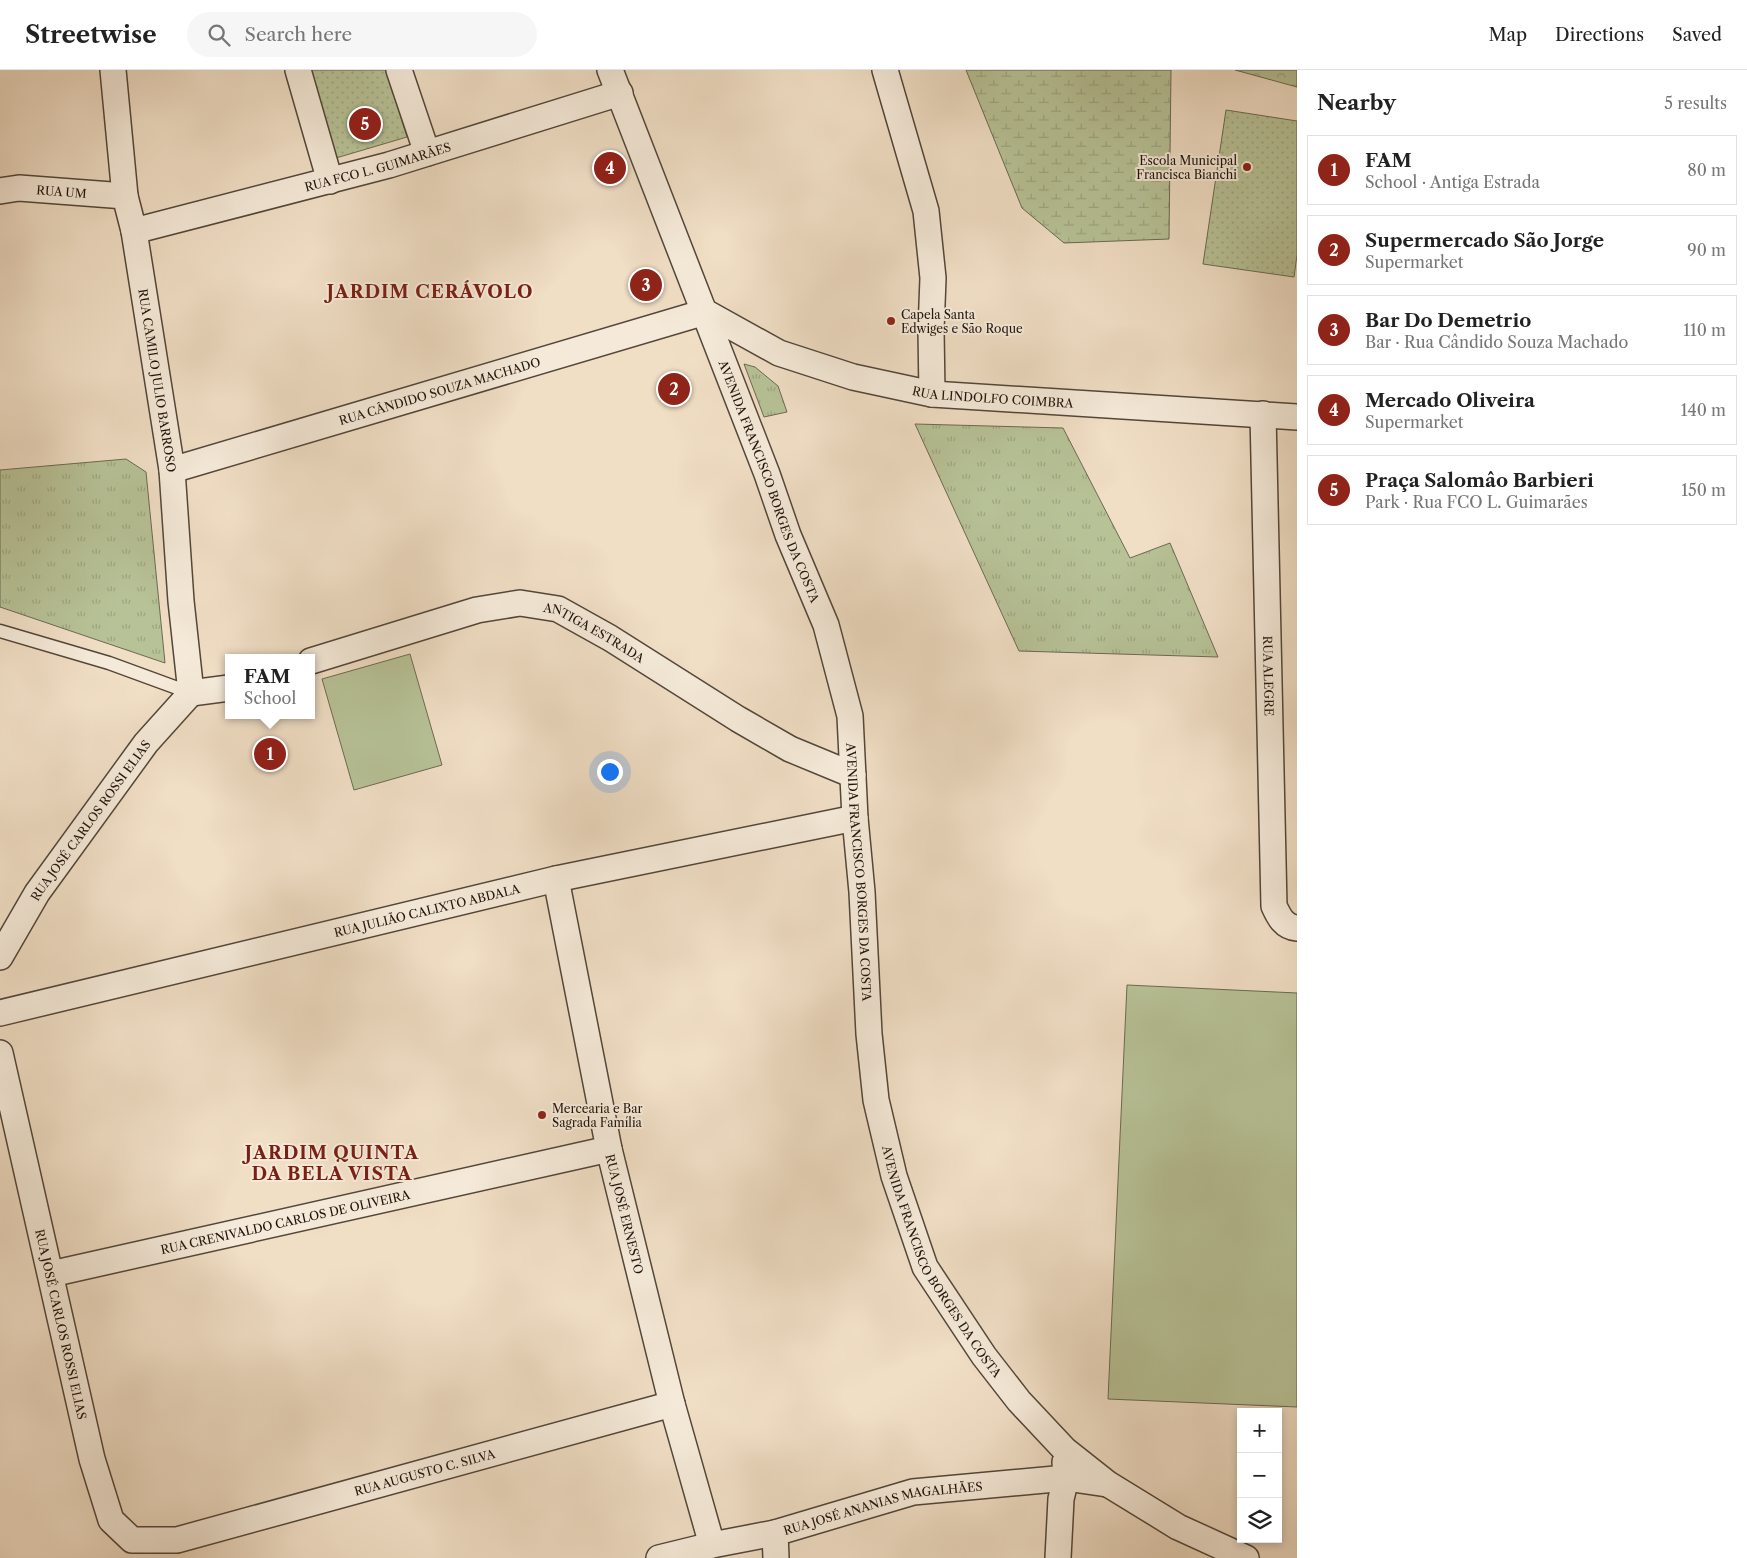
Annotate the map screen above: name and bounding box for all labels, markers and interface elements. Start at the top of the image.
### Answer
search box [187,12,537,57]
text: Streetwise [25,20,157,49]
icon: search [205,21,233,49]
text: Search here [245,23,352,46]
text: Map [1488,24,1527,46]
text: Directions [1555,24,1644,46]
text: Saved [1672,24,1722,46]
text: Nearby [1317,90,1396,115]
text: 5 results [1664,93,1727,113]
pin: 5 [349,105,381,143]
street label: RUA FCO L. GUIMARÃES [303,139,453,194]
pin: 4 [594,149,626,187]
text: FAM [1365,149,1412,172]
place label: Escola Municipal Francisca Bianchi [1136,153,1237,182]
text: 1 [1330,160,1338,180]
text: 80 m [1687,160,1726,180]
marker: Escola Municipal Francisca Bianchi [1241,161,1253,173]
text: School · Antiga Estrada [1365,172,1540,192]
street label: RUA UM [36,182,87,201]
text: Supermercado São Jorge [1365,229,1604,252]
text: 2 [1329,240,1339,260]
text: 90 m [1687,240,1726,260]
text: Supermarket [1365,252,1463,272]
pin: 3 [630,266,662,304]
district label: JARDIM CERÁVOLO [324,280,533,303]
street label: RUA CAMILO JULIO BARROSO [136,288,180,473]
place label: Capela Santa Edwiges e São Roque [901,307,1023,336]
text: Bar Do Demetrio [1365,309,1531,332]
marker: Capela Santa Edwiges e São Roque [885,315,897,327]
text: 3 [1329,320,1339,340]
text: 110 m [1683,320,1726,340]
text: Bar · Rua Cândido Souza Machado [1365,332,1628,352]
street label: RUA CÂNDIDO SOUZA MACHADO [337,354,542,428]
street label: AVENIDA FRANCISCO BORGES DA COSTA [716,357,824,606]
pin: 2 [658,370,690,408]
street label: RUA LINDOLFO COIMBRA [911,382,1075,410]
text: Mercado Oliveira [1365,389,1535,412]
text: 4 [1329,400,1339,420]
text: 140 m [1681,400,1726,420]
text: Supermarket [1365,412,1463,432]
text: Praça Salomâo Barbieri [1365,469,1594,492]
text: 5 [1330,480,1338,500]
text: 150 m [1681,480,1726,500]
text: Park · Rua FCO L. Guimarães [1365,492,1588,512]
street label: ANTIGA ESTRADA [541,599,648,666]
street label: RUA ALEGRE [1260,636,1277,716]
popup [225,654,315,719]
text: FAM [244,665,290,688]
text: School [244,688,296,708]
pin: 1 [254,735,286,773]
street label: RUA JOSÉ CARLOS ROSSI ELIAS [27,737,153,903]
street label: AVENIDA FRANCISCO BORGES DA COSTA [844,741,875,1003]
your location [597,759,623,785]
street label: RUA JULIÃO CALIXTO ABDALA [332,880,522,940]
place label: Mercearia e Bar Sagrada Família [552,1101,643,1130]
marker: Mercearia e Bar Sagrada Família [536,1109,548,1121]
district label: JARDIM QUINTA DA BELA VISTA [242,1142,419,1185]
street label: AVENIDA FRANCISCO BORGES DA COSTA [879,1143,1006,1381]
street label: RUA JOSÉ ERNESTO [603,1152,647,1276]
street label: RUA CRENIVALDO CARLOS DE OLIVEIRA [159,1186,412,1257]
street label: RUA JOSÉ CARLOS ROSSI ELIAS [33,1227,90,1421]
map controls [1237,1408,1282,1543]
button: + [1237,1408,1282,1453]
street label: RUA AUGUSTO C. SILVA [353,1445,498,1498]
button: − [1237,1453,1282,1498]
street label: RUA JOSÉ ANANIAS MAGALHÃES [781,1478,983,1538]
button: layers [1237,1498,1282,1543]

